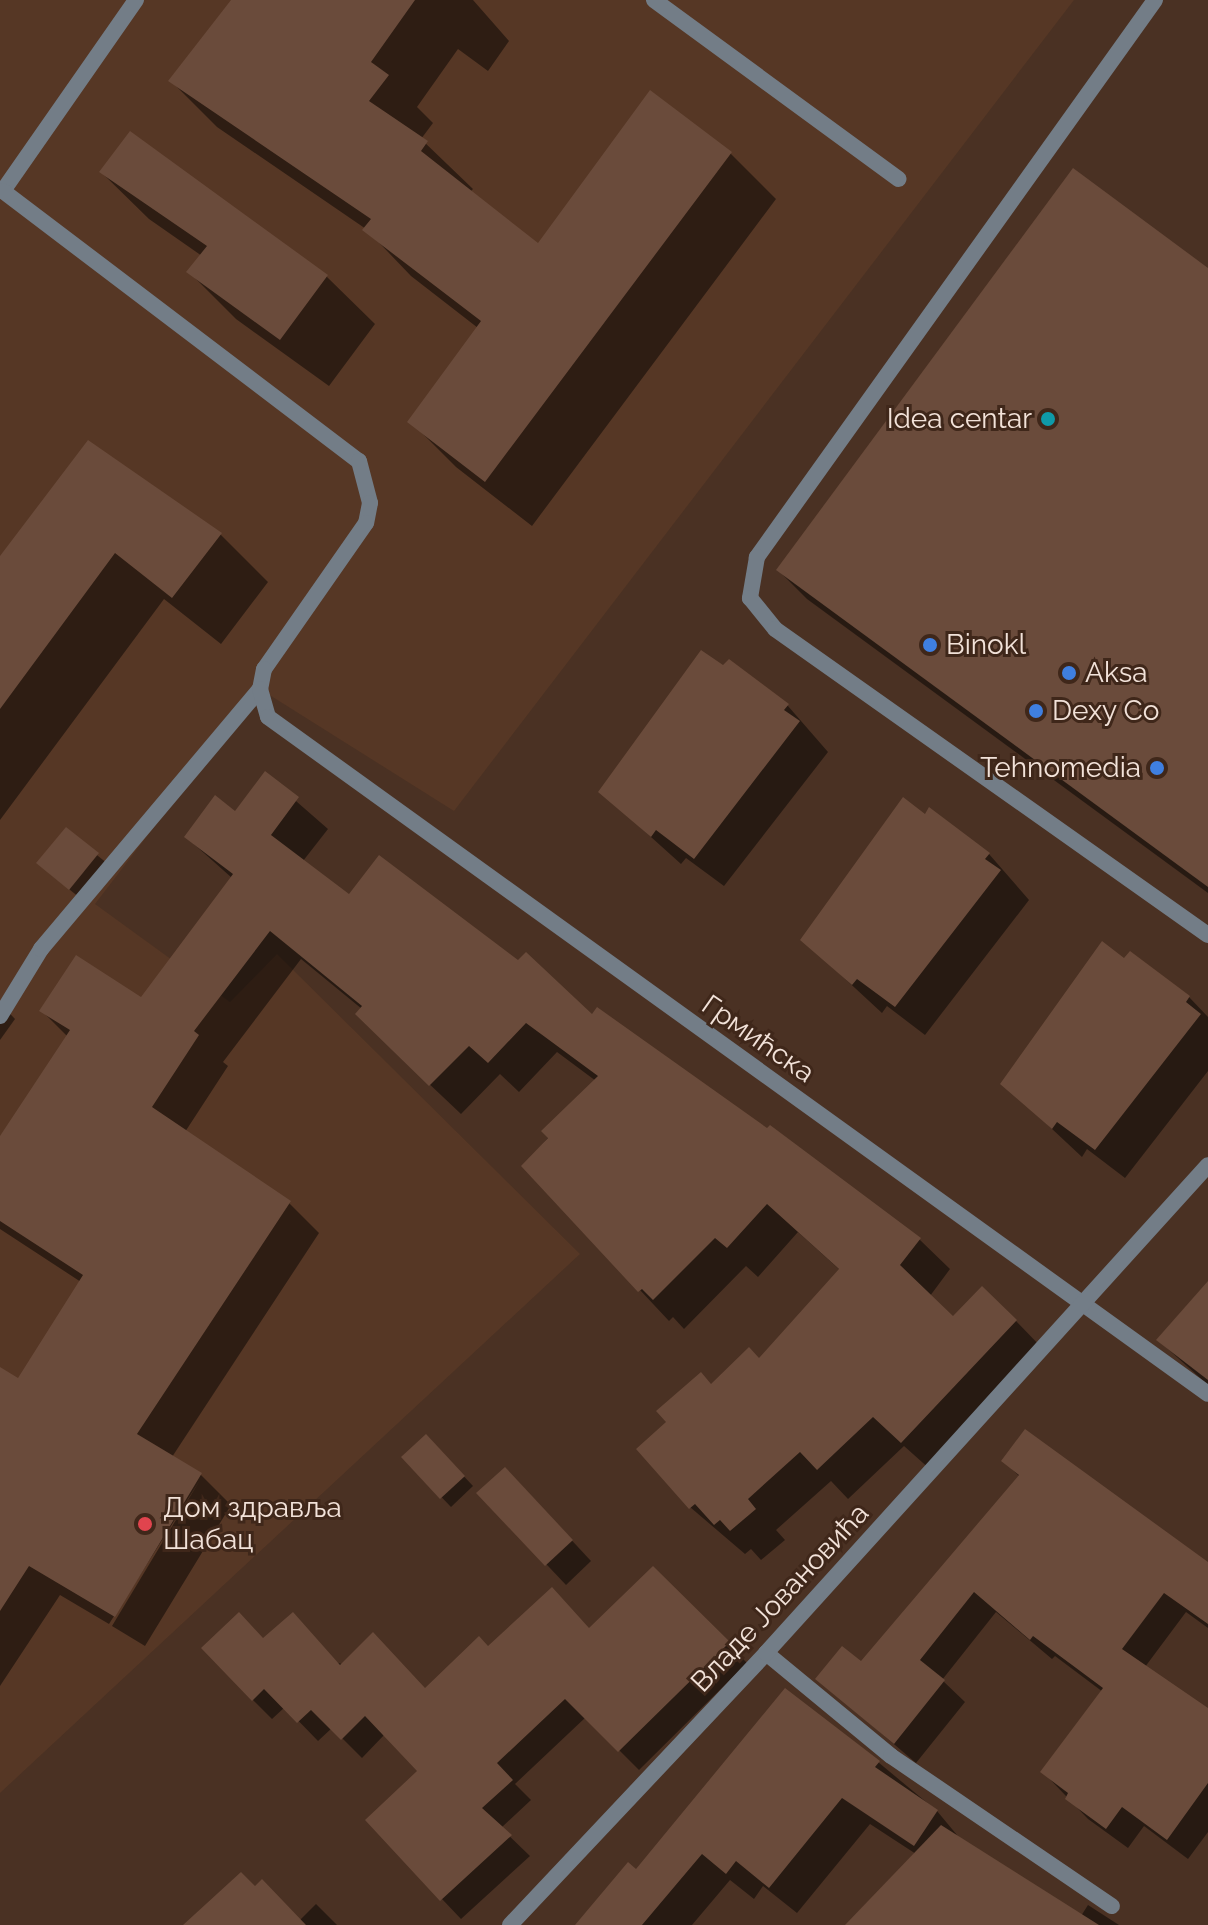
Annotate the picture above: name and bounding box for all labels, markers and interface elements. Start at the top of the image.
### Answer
place label: Idea centar [887,402,1032,436]
marker: Idea centar [1039,410,1057,428]
place label: Binokl [946,628,1026,662]
marker: Binokl [921,636,939,654]
place label: Aksa [1085,656,1148,690]
marker: Aksa [1060,664,1078,682]
place label: Dexy Co [1052,694,1160,728]
marker: Dexy Co [1027,702,1045,720]
place label: Tehnomedia [980,751,1141,785]
marker: Tehnomedia [1148,759,1166,777]
street label: Грмићска [695,988,821,1090]
place label: Дом здравља Шабац [163,1491,342,1557]
street label: Владе Јовановића [684,1497,876,1699]
marker: Дом здравља Шабац [134,1513,156,1535]

